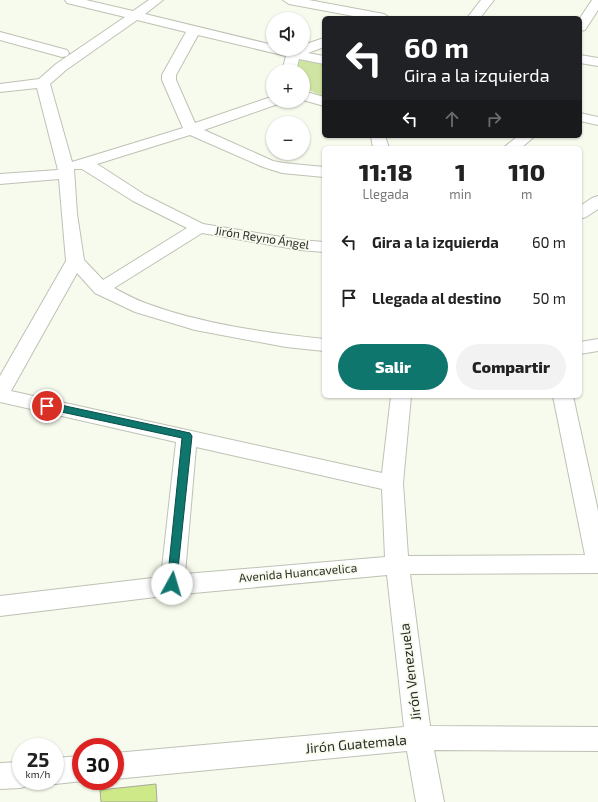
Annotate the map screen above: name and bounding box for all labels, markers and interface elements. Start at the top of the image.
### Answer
map controls [266,12,310,160]
button: sound [266,12,310,56]
text: 60 m [404,30,469,64]
icon: left [338,32,390,84]
button: + [266,64,310,108]
text: Gira a la izquierda [404,64,550,86]
icon: left [399,108,421,130]
icon: ahead [441,108,463,130]
icon: right [483,108,505,130]
button: − [266,116,310,160]
text: 11:18 [359,157,413,186]
text: 1 [455,157,466,186]
text: 110 [508,157,545,186]
text: Llegada [362,186,409,202]
text: min [449,186,472,202]
text: m [521,186,532,202]
street label: Jirón Reyno Ángel [214,223,311,251]
icon: left [338,231,360,253]
text: Gira a la izquierda [372,233,499,251]
text: 60 m [532,233,566,251]
icon: arrive [338,287,360,309]
text: Llegada al destino [372,289,501,307]
text: 50 m [532,289,566,307]
button: Salir [338,344,448,390]
button: Compartir [456,344,566,390]
pin [30,389,64,423]
icon: arrive [36,395,58,417]
street label: Avenida Huancavelica [238,560,358,584]
position arrow [151,563,193,605]
street label: Jirón Venezuela [395,622,424,722]
street label: Jirón Guatemala [304,731,407,756]
speed limit sign: 30 [72,738,124,790]
text: 25 [27,747,49,771]
text: km/h [26,768,50,780]

